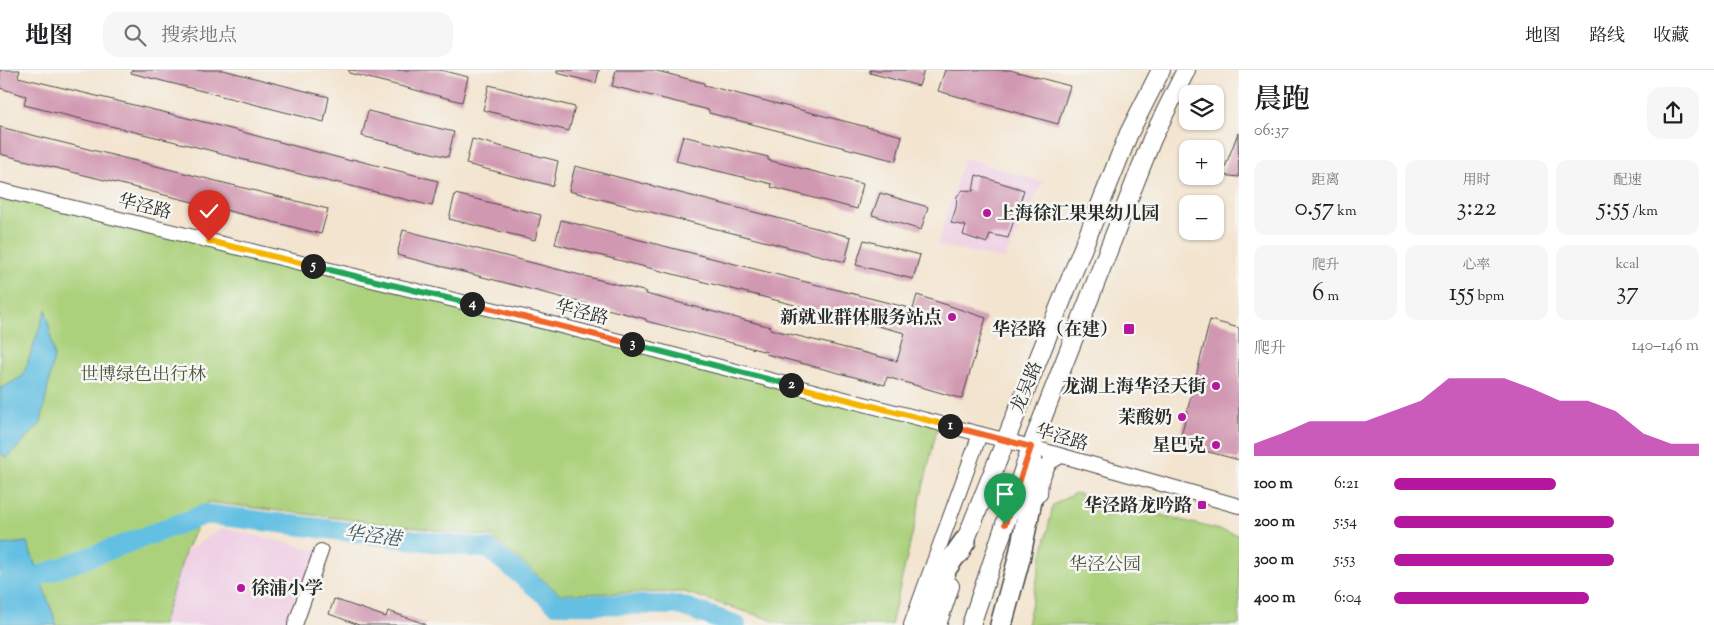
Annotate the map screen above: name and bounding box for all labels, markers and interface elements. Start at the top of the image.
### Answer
search box [103,12,453,57]
text: 地图 [25,20,73,54]
icon: search [121,21,149,49]
text: 搜索地点 [161,23,237,50]
text: 地图 [1525,24,1561,50]
text: 路线 [1589,24,1625,50]
text: 收藏 [1653,24,1689,50]
text: 晨跑 [1254,81,1310,121]
map controls [1179,85,1224,240]
button: layers [1179,85,1224,130]
button: share [1647,87,1699,139]
text: 06:37 [1254,120,1289,143]
button: + [1179,140,1224,185]
text: 距离 [1312,171,1340,191]
text: 用时 [1463,171,1491,191]
text: 配速 [1614,171,1642,191]
street label: 华泾路 [115,189,174,227]
pin [188,190,230,241]
text: 0.57 [1294,191,1334,227]
text: 3:22 [1456,191,1497,227]
text: 5:55 [1597,191,1630,227]
button: − [1179,195,1224,240]
icon: check [195,197,223,225]
place label: 上海徐汇果果幼儿园 [997,202,1159,228]
text: km [1334,202,1357,222]
text: /km [1630,202,1658,222]
marker: 上海徐汇果果幼儿园 [981,207,993,219]
pin: 5 [300,254,326,278]
text: kcal [1615,255,1640,275]
text: 5 [311,256,316,276]
text: 爬升 [1312,256,1340,276]
text: 心率 [1463,256,1491,276]
text: 37 [1616,275,1639,311]
text: 6 [1312,276,1324,312]
text: 155 [1449,276,1474,312]
text: m [1324,287,1339,307]
text: bpm [1474,287,1504,307]
pin: 4 [460,292,484,316]
text: 4 [469,294,476,314]
street label: 华泾路 [552,295,611,333]
place label: 新就业群体服务站点 [780,306,942,332]
marker: 新就业群体服务站点 [946,311,958,323]
place label: 华泾路（在建） [992,318,1118,344]
marker: 华泾路（在建） [1122,322,1136,336]
pin: 3 [620,332,644,356]
text: 3 [630,334,635,354]
text: 140–146 m [1631,335,1699,358]
text: 爬升 [1254,338,1286,361]
street label: 龙吴路 [1006,358,1050,418]
park label: 世博绿色出行林 [80,363,206,389]
pin: 2 [778,372,804,398]
text: 2 [788,375,795,395]
place label: 龙湖上海华泾天街 [1062,375,1206,401]
marker: 龙湖上海华泾天街 [1210,380,1222,392]
place label: 茉酸奶 [1118,406,1172,432]
marker: 茉酸奶 [1176,411,1188,423]
pin: 1 [938,414,962,438]
text: 1 [948,416,953,436]
street label: 华泾路 [1032,419,1091,459]
place label: 星巴克 [1152,434,1206,460]
marker: 星巴克 [1210,439,1222,451]
pin [984,473,1026,524]
text: 100 m [1254,473,1293,496]
text: 6:21 [1334,473,1359,496]
icon: arrive [991,480,1019,508]
place label: 华泾路龙吟路 [1084,494,1192,520]
marker: 华泾路龙吟路 [1196,499,1208,511]
text: 200 m [1254,511,1295,534]
text: 5:54 [1334,511,1357,534]
water label: 华泾港 [343,521,406,555]
text: 300 m [1254,549,1294,572]
text: 5:53 [1334,549,1356,572]
park label: 华泾公园 [1069,553,1141,579]
place label: 徐浦小学 [251,577,323,603]
marker: 徐浦小学 [235,582,247,594]
text: 400 m [1254,587,1296,610]
text: 6:04 [1334,587,1362,610]

